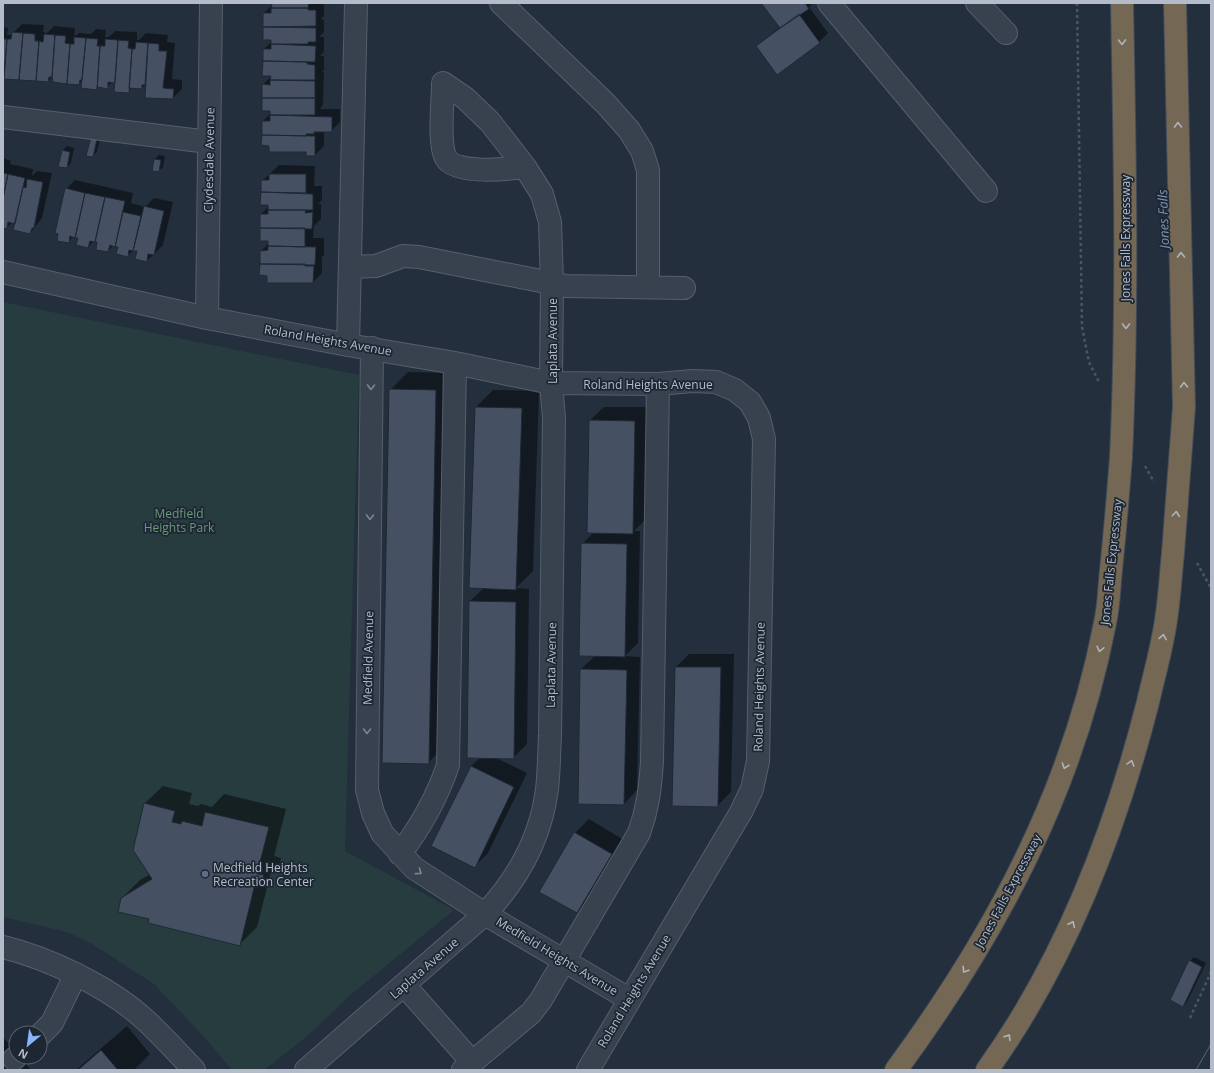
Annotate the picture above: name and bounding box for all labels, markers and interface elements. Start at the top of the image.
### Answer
one-way arrow [1118,39,1126,45]
street label: Clydesdale Avenue [200,107,218,213]
one-way arrow [1174,122,1182,128]
street label: Jones Falls Expressway [1117,174,1134,302]
water label: Jones Falls [1153,189,1173,252]
one-way arrow [1176,252,1185,258]
street label: Laplata Avenue [544,298,561,384]
street label: Roland Heights Avenue [263,320,394,360]
one-way arrow [1122,323,1130,329]
street label: Roland Heights Avenue [583,376,713,393]
one-way arrow [1179,382,1188,388]
one-way arrow [367,384,375,390]
street label: Jones Falls Expressway [1096,497,1126,627]
park label: Medfield Heights Park [144,505,215,536]
one-way arrow [1172,511,1181,517]
one-way arrow [366,514,374,520]
street label: Medfield Avenue [359,611,377,705]
street label: Laplata Avenue [542,622,560,708]
street label: Roland Heights Avenue [749,622,769,752]
one-way arrow [1158,634,1167,640]
one-way arrow [1096,645,1104,652]
one-way arrow [363,728,371,734]
one-way arrow [1126,759,1135,766]
one-way arrow [1062,762,1070,769]
street label: Jones Falls Expressway [970,830,1046,952]
place label: Medfield Heights Recreation Center [213,859,314,890]
one-way arrow [415,867,422,874]
marker: Medfield Heights Recreation Center [200,869,210,879]
street label: Medfield Heights Avenue [493,913,621,999]
one-way arrow [1067,920,1075,928]
street label: Roland Heights Avenue [593,931,675,1051]
street label: Laplata Avenue [386,933,462,1003]
one-way arrow [962,966,970,973]
north arrow [8,1025,48,1065]
one-way arrow [1004,1034,1011,1041]
text: N [15,1045,30,1063]

